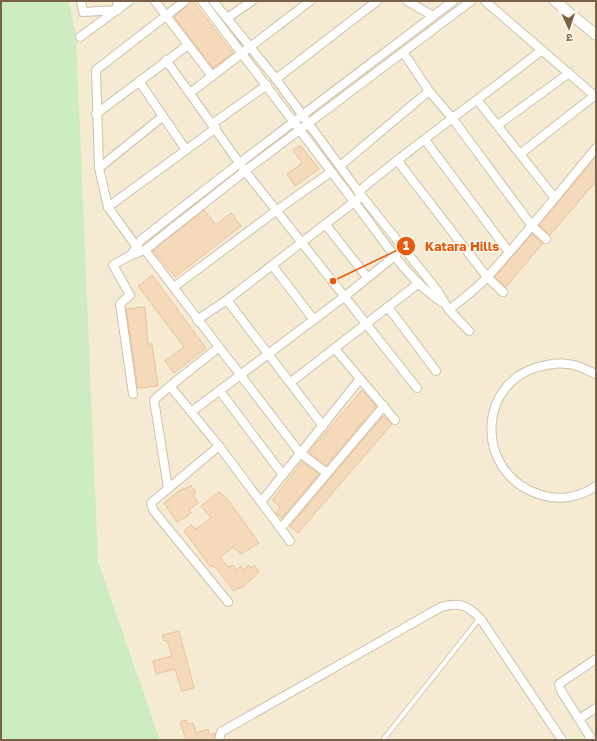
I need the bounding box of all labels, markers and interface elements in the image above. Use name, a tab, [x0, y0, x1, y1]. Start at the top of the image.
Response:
north arrow	[549, 8, 589, 48]
text: उ	[565, 32, 573, 45]
callout: Katara Hills	[396, 234, 507, 259]
text: 1	[403, 238, 409, 253]
text: Katara Hills	[425, 238, 499, 254]

